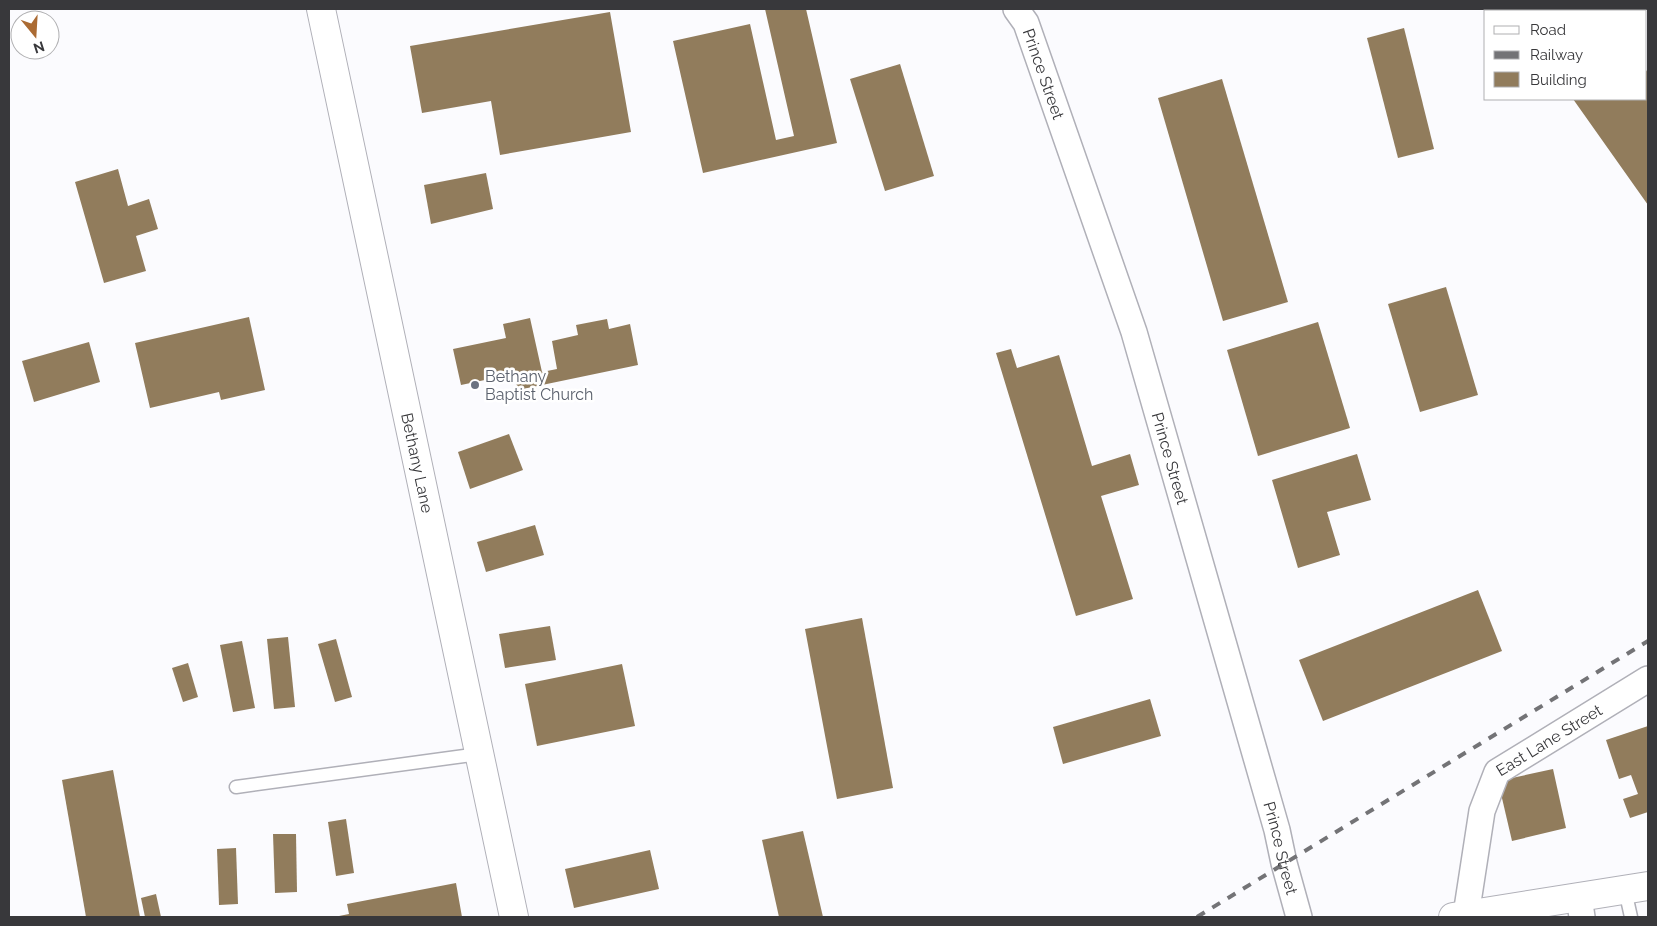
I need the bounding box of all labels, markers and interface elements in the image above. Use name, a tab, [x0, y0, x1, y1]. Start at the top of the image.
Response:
north arrow	[10, 10, 60, 60]
legend	[1484, 10, 1647, 100]
text: Road	[1530, 21, 1566, 39]
street label: Prince Street	[1019, 26, 1069, 122]
text: N	[31, 38, 47, 57]
text: Railway	[1530, 46, 1583, 64]
text: Building	[1530, 71, 1587, 89]
place label: Bethany Baptist Church	[485, 367, 593, 404]
marker: Bethany Baptist Church	[469, 379, 481, 391]
street label: Prince Street	[1148, 410, 1193, 507]
street label: Bethany Lane	[398, 411, 437, 515]
street label: East Lane Street	[1492, 700, 1606, 780]
street label: Prince Street	[1260, 799, 1302, 897]

